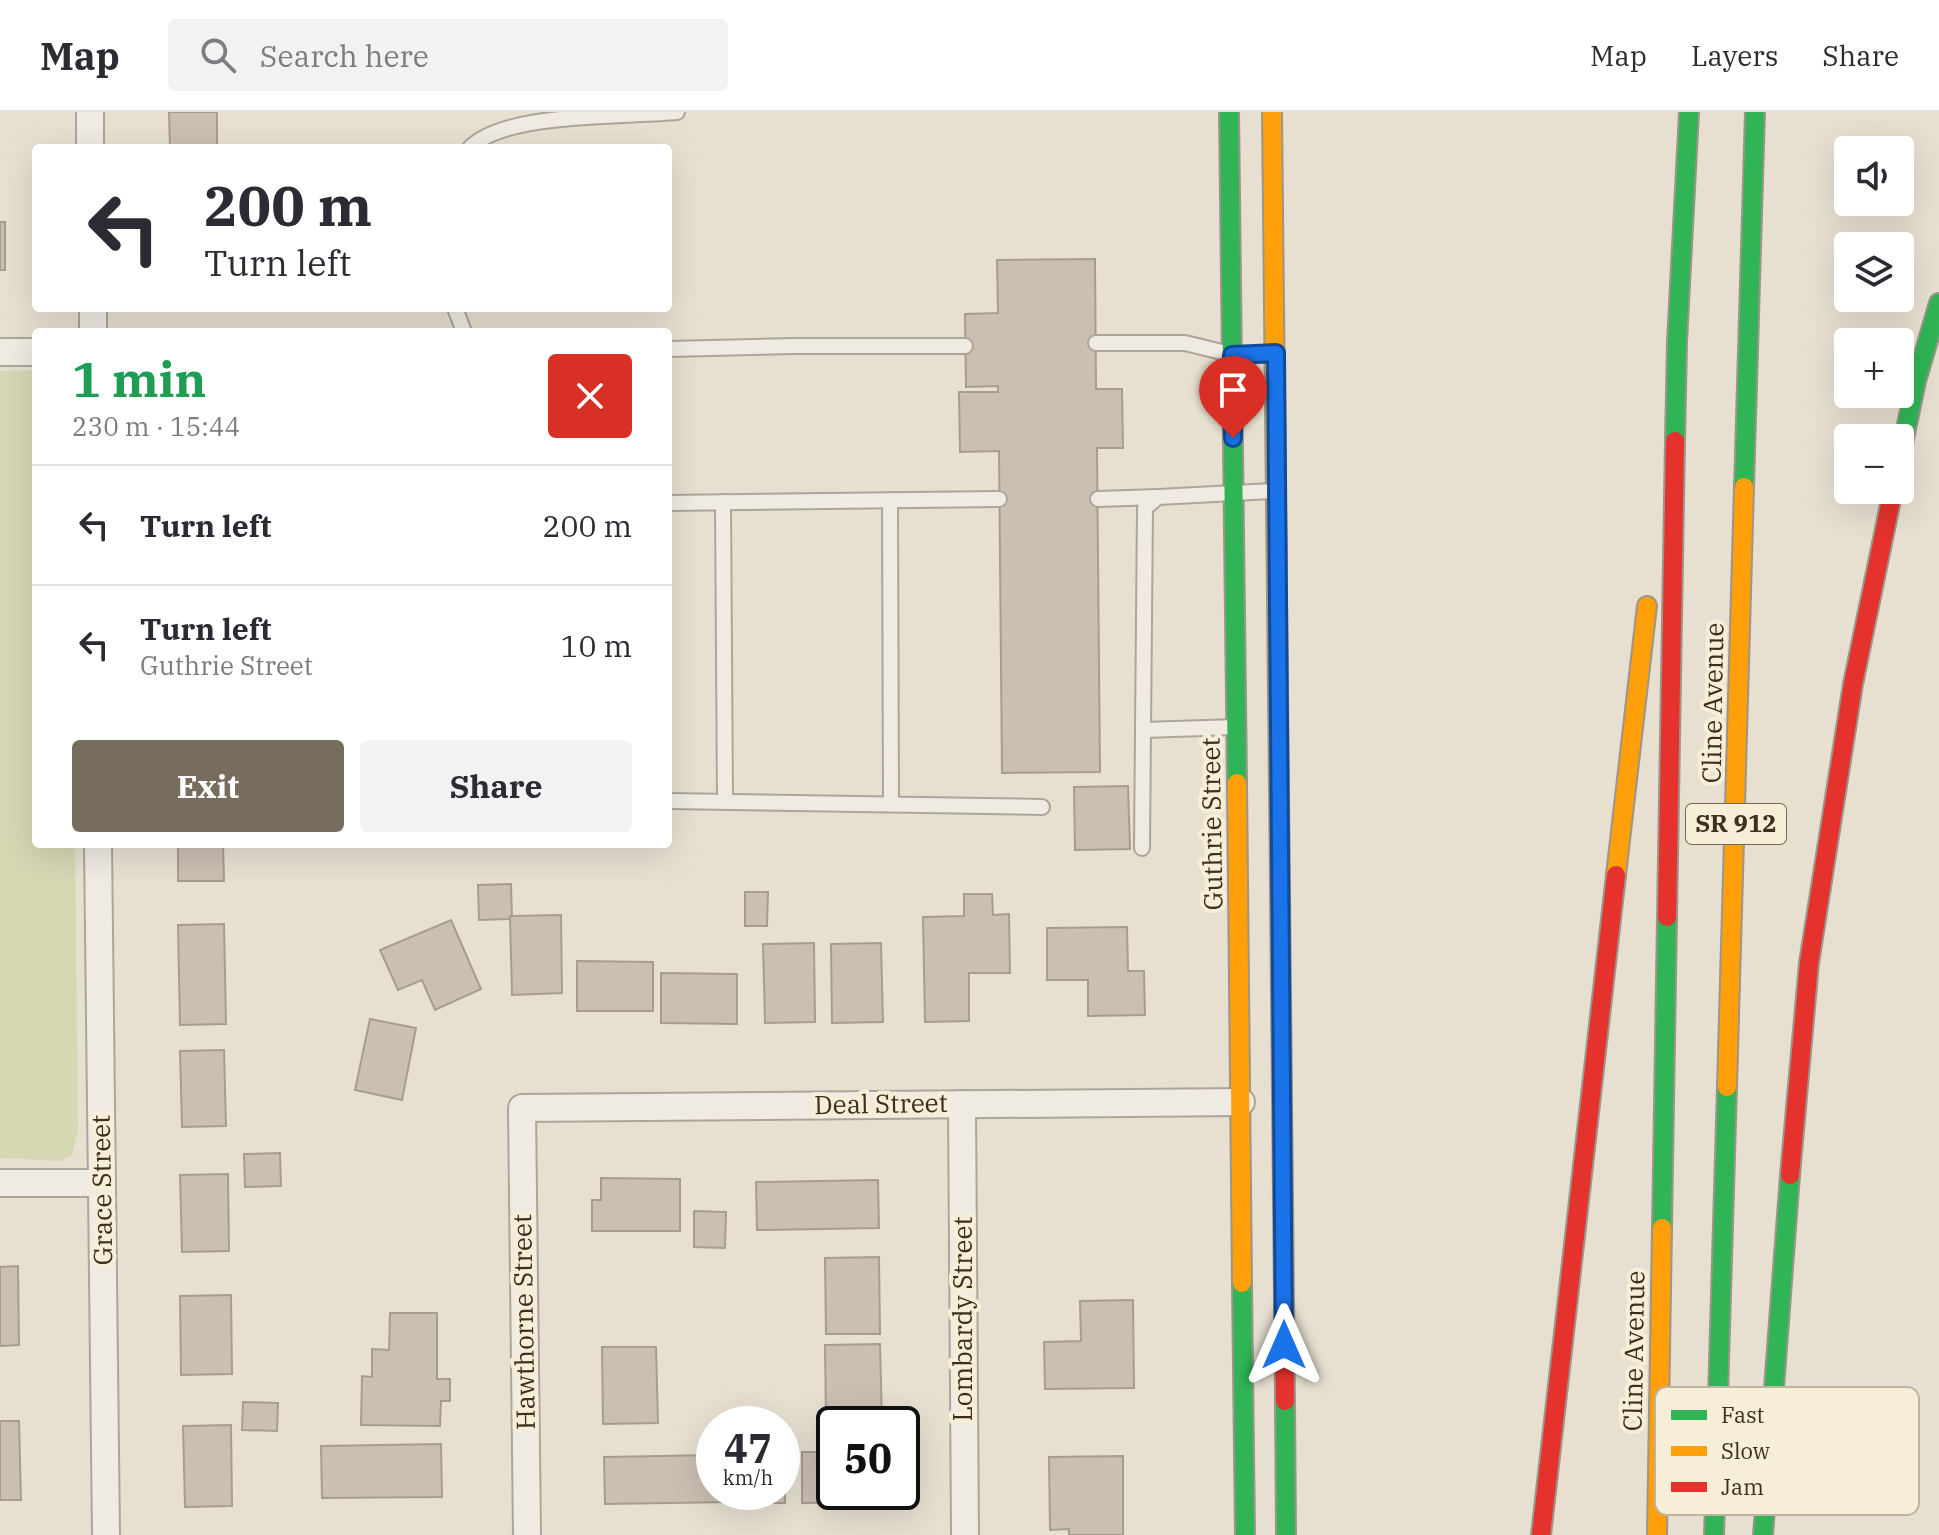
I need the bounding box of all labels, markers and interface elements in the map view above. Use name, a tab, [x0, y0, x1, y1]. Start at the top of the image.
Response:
search box	[168, 19, 728, 91]
text: Map	[40, 31, 120, 80]
icon: search	[196, 33, 240, 77]
text: Search here	[260, 36, 429, 75]
text: Map	[1590, 37, 1647, 74]
text: Layers	[1691, 37, 1778, 74]
text: Share	[1822, 37, 1899, 74]
map controls	[1834, 136, 1914, 504]
button: sound	[1834, 136, 1914, 216]
text: 200 m	[204, 169, 372, 241]
icon: left	[72, 176, 176, 280]
button: layers	[1834, 232, 1914, 312]
text: Turn left	[204, 239, 351, 286]
button: +	[1834, 328, 1914, 408]
text: 1 min	[72, 348, 206, 410]
button: close	[548, 354, 632, 438]
pin	[1199, 356, 1267, 438]
icon: arrive	[1211, 368, 1255, 412]
text: 230 m · 15:44	[72, 409, 240, 443]
button: −	[1834, 424, 1914, 504]
icon: left	[72, 503, 116, 547]
text: Turn left	[140, 506, 272, 545]
text: 200 m	[542, 506, 632, 545]
text: Turn left	[140, 609, 272, 648]
street label: Cline Avenue	[1694, 622, 1730, 784]
icon: left	[72, 623, 116, 667]
text: 10 m	[560, 626, 632, 665]
text: Guthrie Street	[140, 648, 313, 682]
street label: Guthrie Street	[1192, 737, 1230, 911]
button: Exit	[72, 740, 344, 832]
button: Share	[360, 740, 632, 832]
road number: SR 912	[1686, 804, 1786, 844]
street label: Deal Street	[814, 1085, 948, 1121]
street label: Grace Street	[83, 1114, 119, 1266]
street label: Hawthorne Street	[504, 1214, 542, 1430]
street label: Lombardy Street	[945, 1216, 979, 1422]
street label: Cline Avenue	[1615, 1270, 1651, 1432]
position arrow	[1242, 1303, 1326, 1387]
legend	[1655, 1387, 1919, 1515]
text: Fast	[1721, 1400, 1764, 1429]
speed limit sign: 50	[816, 1406, 920, 1510]
text: 47	[724, 1422, 772, 1474]
text: Slow	[1721, 1436, 1770, 1465]
text: km/h	[723, 1464, 773, 1491]
text: Jam	[1721, 1472, 1764, 1501]

